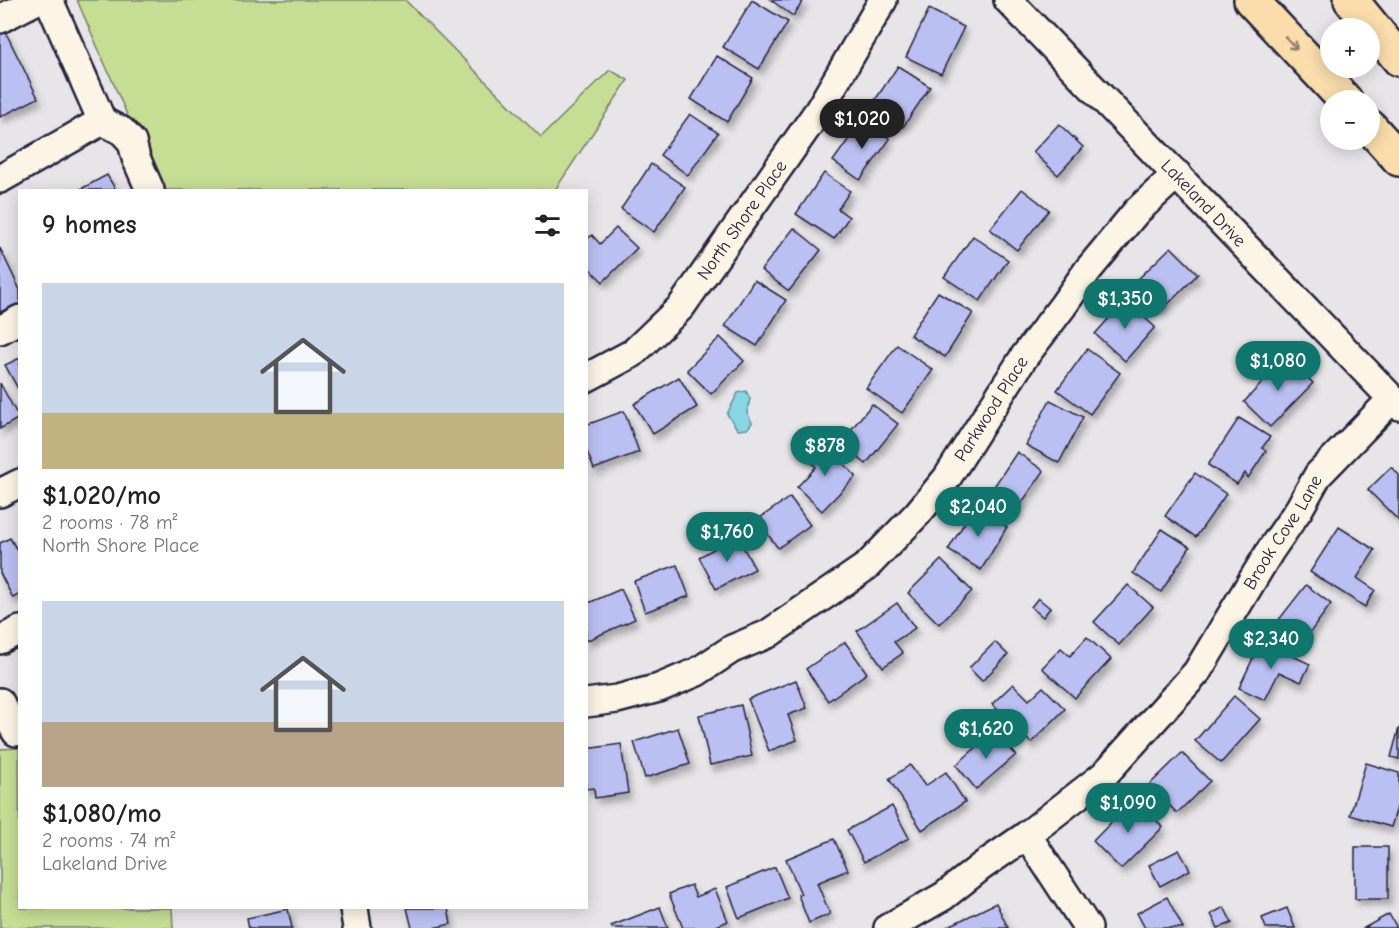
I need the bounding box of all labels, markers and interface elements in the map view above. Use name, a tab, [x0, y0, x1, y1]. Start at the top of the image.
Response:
map controls	[1320, 18, 1380, 150]
button: +	[1320, 18, 1380, 78]
one-way arrow	[1284, 35, 1298, 50]
button: −	[1320, 90, 1380, 150]
pin: $1,020	[813, 99, 911, 150]
text: $1,020	[834, 107, 890, 130]
street label: Lakeland Drive	[1157, 155, 1250, 251]
street label: North Shore Place	[693, 156, 791, 284]
icon: filters	[531, 209, 564, 242]
text: 9 homes	[42, 210, 137, 240]
pin: $1,350	[1076, 279, 1174, 330]
text: $1,350	[1097, 287, 1153, 310]
icon: home	[249, 322, 357, 430]
pin: $1,080	[1229, 341, 1327, 392]
text: $1,080	[1250, 349, 1306, 372]
street label: Parkwood Place	[950, 352, 1032, 465]
pin: $878	[789, 426, 861, 477]
text: $878	[805, 434, 845, 457]
street label: Brook Cove Lane	[1239, 471, 1326, 593]
text: $1,020/mo	[42, 481, 161, 511]
pin: $2,040	[929, 487, 1027, 538]
text: $2,040	[949, 495, 1007, 518]
text: 2 rooms · 78 m²	[42, 511, 178, 534]
pin: $1,760	[678, 512, 776, 563]
text: $1,760	[700, 520, 754, 543]
text: North Shore Place	[42, 534, 199, 557]
pin: $2,340	[1222, 619, 1320, 670]
text: $2,340	[1243, 627, 1299, 650]
icon: home	[249, 640, 357, 748]
pin: $1,620	[937, 709, 1035, 760]
text: $1,620	[958, 717, 1014, 740]
pin: $1,090	[1079, 783, 1177, 834]
text: $1,090	[1099, 791, 1157, 814]
text: $1,080/mo	[42, 799, 161, 829]
text: 2 rooms · 74 m²	[42, 829, 175, 852]
text: Lakeland Drive	[42, 852, 167, 875]

